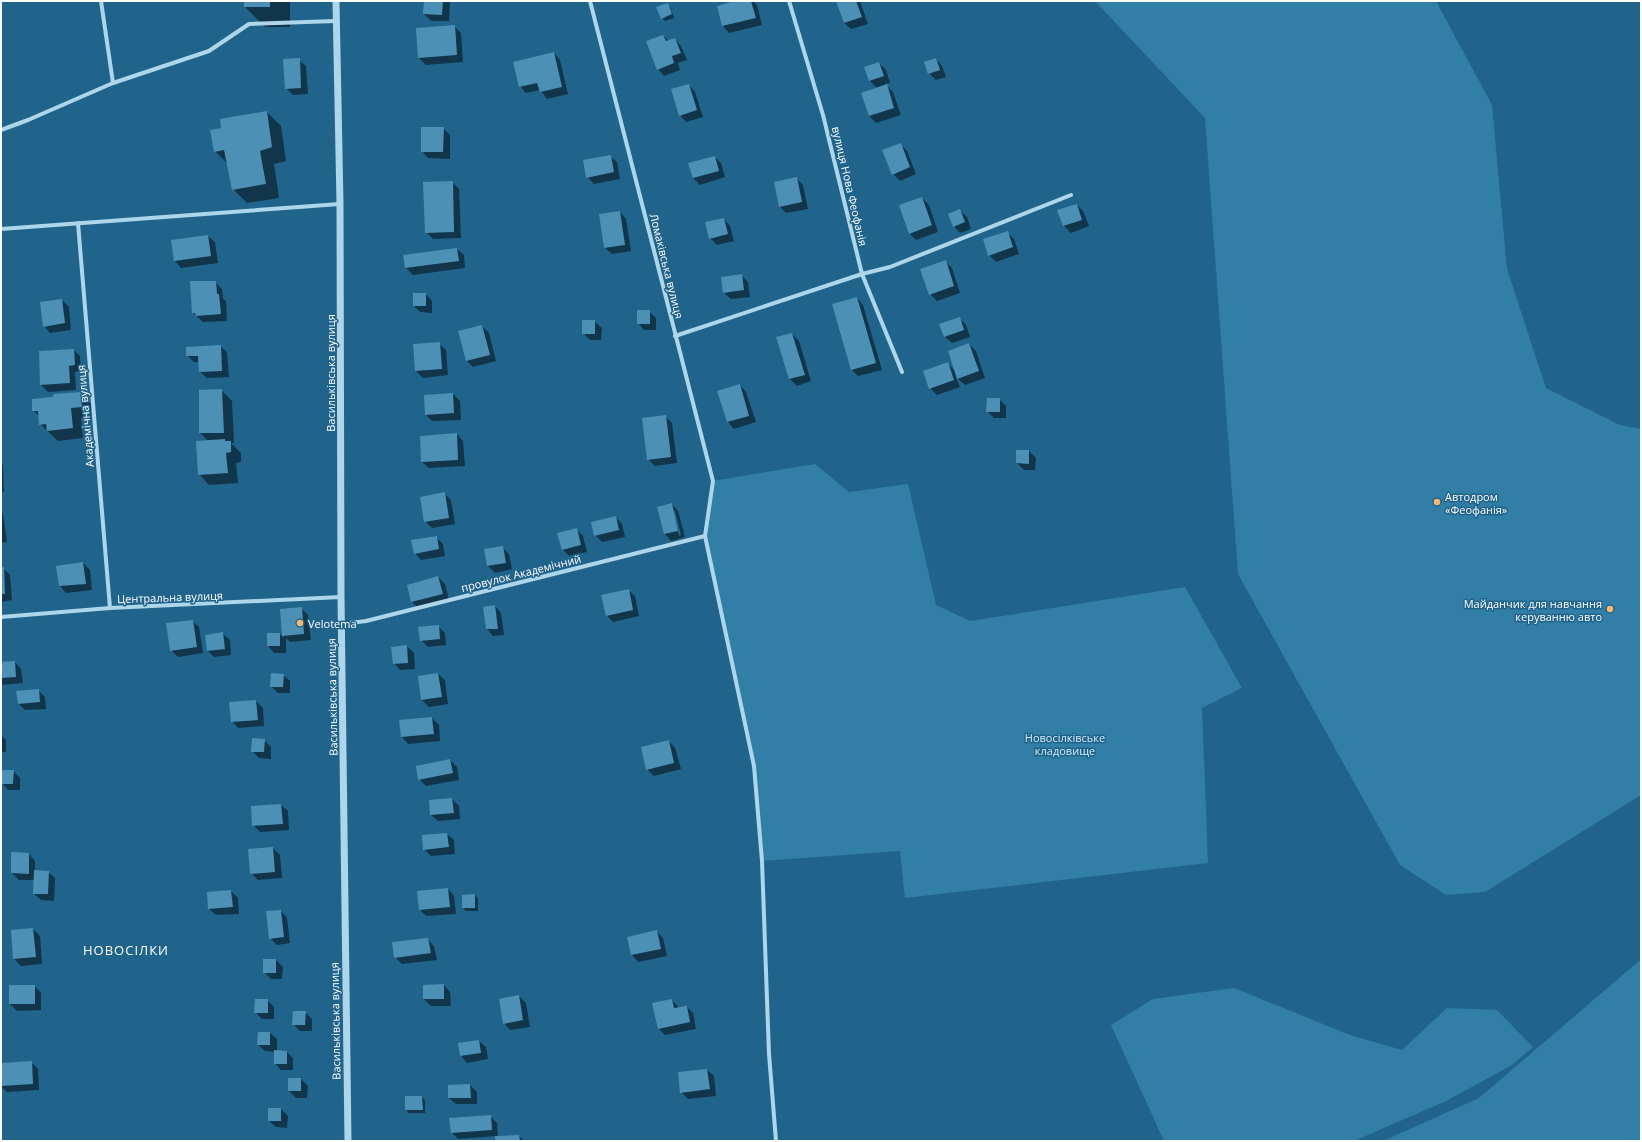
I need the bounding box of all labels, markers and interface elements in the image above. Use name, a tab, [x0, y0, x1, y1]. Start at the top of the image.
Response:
street label: вулиця Нова Феофанія	[829, 125, 871, 247]
street label: Ломаківська вулиця	[647, 212, 687, 320]
street label: Васильківська вулиця	[323, 314, 338, 432]
street label: Академічна вулиця	[73, 364, 97, 468]
place label: Автодром «Феофанія»	[1445, 489, 1508, 517]
marker: Автодром «Феофанія»	[1432, 497, 1442, 507]
street label: провулок Академічний	[459, 551, 583, 595]
street label: Центральна вулиця	[117, 588, 223, 606]
place label: Майданчик для навчання керуванню авто	[1464, 596, 1602, 624]
marker: Майданчик для навчання керуванню авто	[1605, 604, 1615, 614]
place label: Velotema	[308, 616, 357, 631]
marker: Velotema	[295, 618, 305, 628]
street label: Васильківська вулиця	[323, 638, 341, 756]
park label: Новосілківське кладовище	[1025, 730, 1105, 758]
district label: НОВОСІЛКИ	[83, 941, 169, 959]
street label: Васильківська вулиця	[326, 962, 344, 1080]

